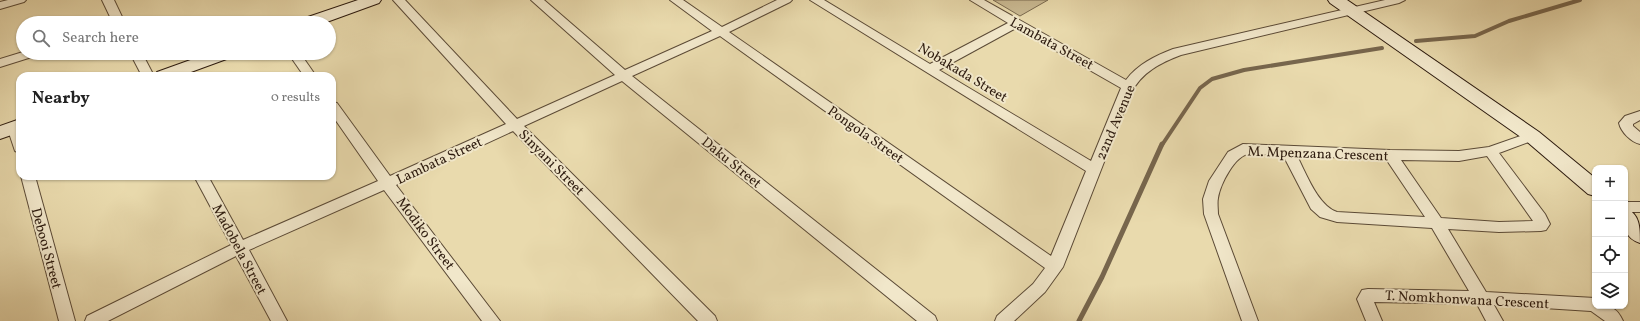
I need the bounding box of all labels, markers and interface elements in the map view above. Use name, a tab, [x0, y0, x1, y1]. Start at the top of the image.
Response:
street label: Lambata Street	[1006, 13, 1097, 75]
search box	[16, 16, 336, 60]
icon: search	[30, 27, 52, 49]
text: Search here	[62, 28, 139, 49]
street label: Nobakada Street	[914, 39, 1011, 108]
street label: 22nd Avenue	[1092, 82, 1141, 163]
text: Nearby	[32, 87, 90, 110]
text: 0 results	[271, 89, 320, 107]
street label: Pongola Street	[823, 102, 907, 169]
street label: Sinyani Street	[514, 126, 588, 200]
street label: Lambata Street	[393, 133, 486, 190]
street label: Daku Street	[697, 133, 765, 193]
street label: M. Mpenzana Crescent	[1247, 143, 1389, 166]
map controls	[1592, 165, 1628, 309]
button: +	[1592, 165, 1628, 201]
street label: Modiko Street	[391, 194, 459, 274]
street label: Madobela Street	[207, 201, 271, 298]
button: −	[1592, 201, 1628, 237]
street label: Debooi Street	[26, 206, 66, 291]
button: locate	[1592, 237, 1628, 273]
button: layers	[1592, 273, 1628, 309]
street label: T. Nomkhonwana Crescent	[1384, 287, 1550, 314]

